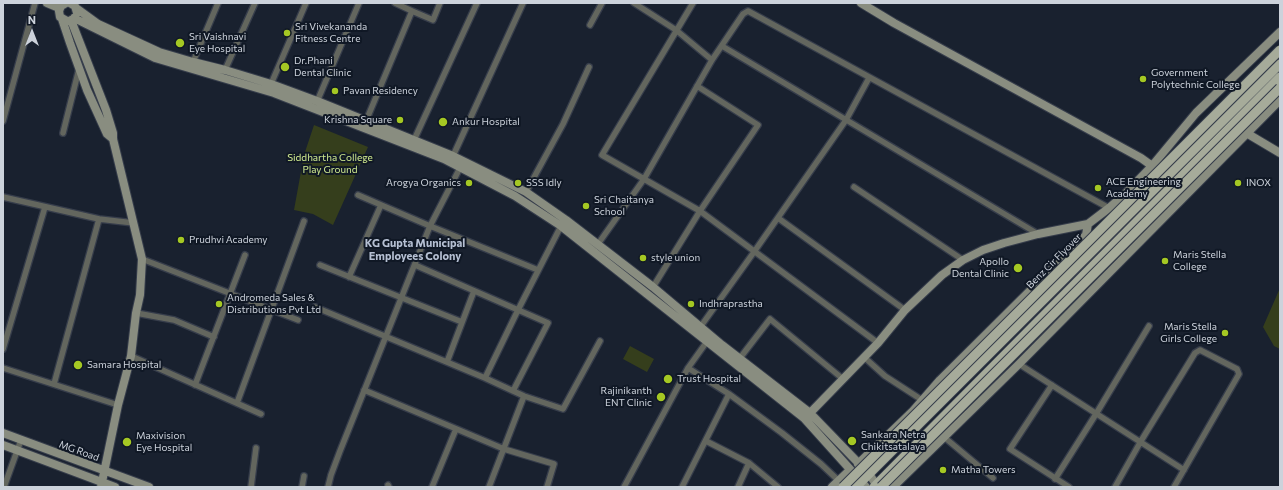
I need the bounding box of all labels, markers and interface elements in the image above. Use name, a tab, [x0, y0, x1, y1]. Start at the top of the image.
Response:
north arrow	[12, 12, 52, 52]
text: N	[28, 13, 36, 26]
place label: Sri Vivekananda Fitness Centre	[295, 21, 367, 44]
marker: Sri Vivekananda Fitness Centre	[282, 28, 292, 38]
place label: Sri Vaishnavi Eye Hospital	[189, 31, 246, 54]
marker: Sri Vaishnavi Eye Hospital	[174, 37, 186, 49]
place label: Dr.Phani Dental Clinic	[294, 55, 351, 78]
marker: Dr.Phani Dental Clinic	[279, 61, 291, 73]
place label: Government Polytechnic College	[1151, 67, 1240, 90]
marker: Government Polytechnic College	[1138, 74, 1148, 84]
place label: Pavan Residency	[343, 85, 418, 97]
marker: Pavan Residency	[330, 86, 340, 96]
place label: Krishna Square	[324, 114, 392, 126]
marker: Krishna Square	[395, 115, 405, 125]
marker: Ankur Hospital	[437, 116, 449, 128]
place label: Ankur Hospital	[452, 116, 520, 128]
park label: Siddhartha College Play Ground	[287, 152, 373, 176]
place label: ACE Engineering Academy	[1106, 176, 1181, 200]
place label: Arogya Organics	[386, 177, 461, 189]
place label: SSS Idly	[526, 177, 562, 189]
place label: INOX	[1246, 177, 1271, 189]
marker: Arogya Organics	[464, 178, 474, 188]
marker: SSS Idly	[513, 178, 523, 188]
marker: INOX	[1233, 178, 1243, 188]
marker: ACE Engineering Academy	[1093, 183, 1103, 193]
place label: Sri Chaitanya School	[594, 194, 654, 218]
marker: Sri Chaitanya School	[581, 201, 591, 211]
street label: Benz Cir Flyover	[1024, 231, 1084, 291]
place label: Prudhvi Academy	[189, 234, 268, 246]
marker: Prudhvi Academy	[176, 235, 186, 245]
district label: KG Gupta Municipal Employees Colony	[365, 236, 465, 262]
place label: Maris Stella College	[1173, 249, 1226, 272]
place label: style union	[651, 252, 700, 264]
marker: style union	[638, 253, 648, 263]
place label: Apollo Dental Clinic	[952, 256, 1009, 280]
marker: Maris Stella College	[1160, 256, 1170, 266]
marker: Apollo Dental Clinic	[1012, 262, 1024, 274]
place label: Andromeda Sales & Distributions Pvt Ltd	[227, 292, 321, 316]
place label: Indhraprastha	[699, 298, 763, 310]
marker: Andromeda Sales & Distributions Pvt Ltd	[214, 299, 224, 309]
marker: Indhraprastha	[686, 299, 696, 309]
place label: Maris Stella Girls College	[1160, 321, 1217, 344]
marker: Maris Stella Girls College	[1220, 328, 1230, 338]
marker: Samara Hospital	[72, 359, 84, 371]
place label: Samara Hospital	[87, 359, 161, 371]
marker: Trust Hospital	[662, 373, 674, 385]
place label: Trust Hospital	[677, 373, 741, 385]
place label: Rajinikanth ENT Clinic	[600, 385, 652, 408]
marker: Rajinikanth ENT Clinic	[655, 391, 667, 403]
place label: Sankara Netra Chikitsatalaya	[861, 429, 925, 452]
place label: Maxivision Eye Hospital	[136, 430, 192, 454]
marker: Sankara Netra Chikitsatalaya	[846, 435, 858, 447]
marker: Maxivision Eye Hospital	[121, 436, 133, 448]
street label: MG Road	[57, 438, 101, 464]
place label: Matha Towers	[951, 464, 1016, 476]
marker: Matha Towers	[938, 465, 948, 475]

